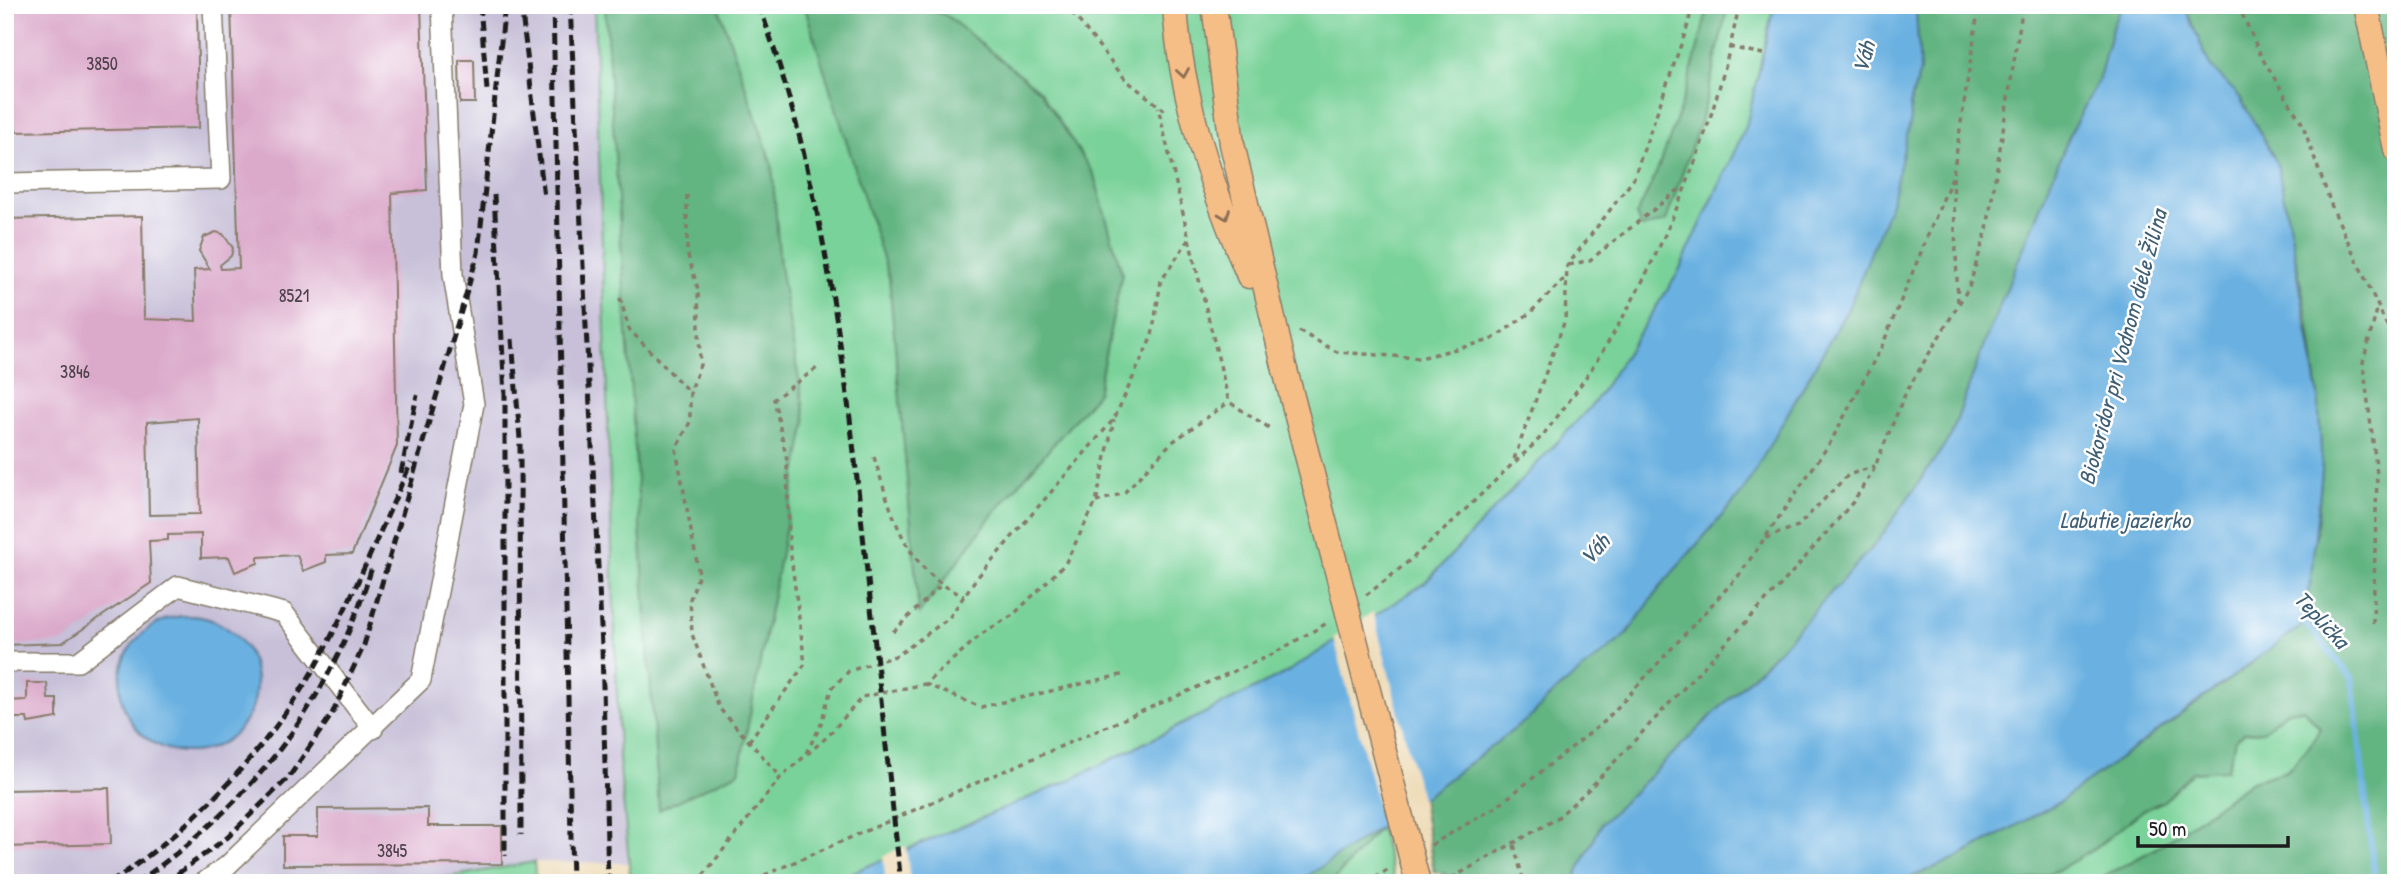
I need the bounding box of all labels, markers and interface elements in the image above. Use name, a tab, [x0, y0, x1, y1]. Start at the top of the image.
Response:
water label: Váh	[1844, 36, 1883, 76]
house number: 3850	[86, 51, 118, 76]
one-way arrow	[1175, 67, 1190, 79]
water label: Biokoridor pri Vodnom diele Žilina	[2070, 204, 2175, 488]
one-way arrow	[1216, 209, 1230, 221]
house number: 8521	[279, 283, 309, 308]
house number: 3846	[60, 359, 90, 384]
water label: Labutie jazierko	[2060, 504, 2192, 535]
water label: Váh	[1572, 526, 1617, 571]
water label: Teplička	[2287, 583, 2358, 657]
scale bar	[2138, 804, 2289, 848]
text: 50 m	[2149, 814, 2186, 843]
house number: 3845	[377, 838, 407, 863]

